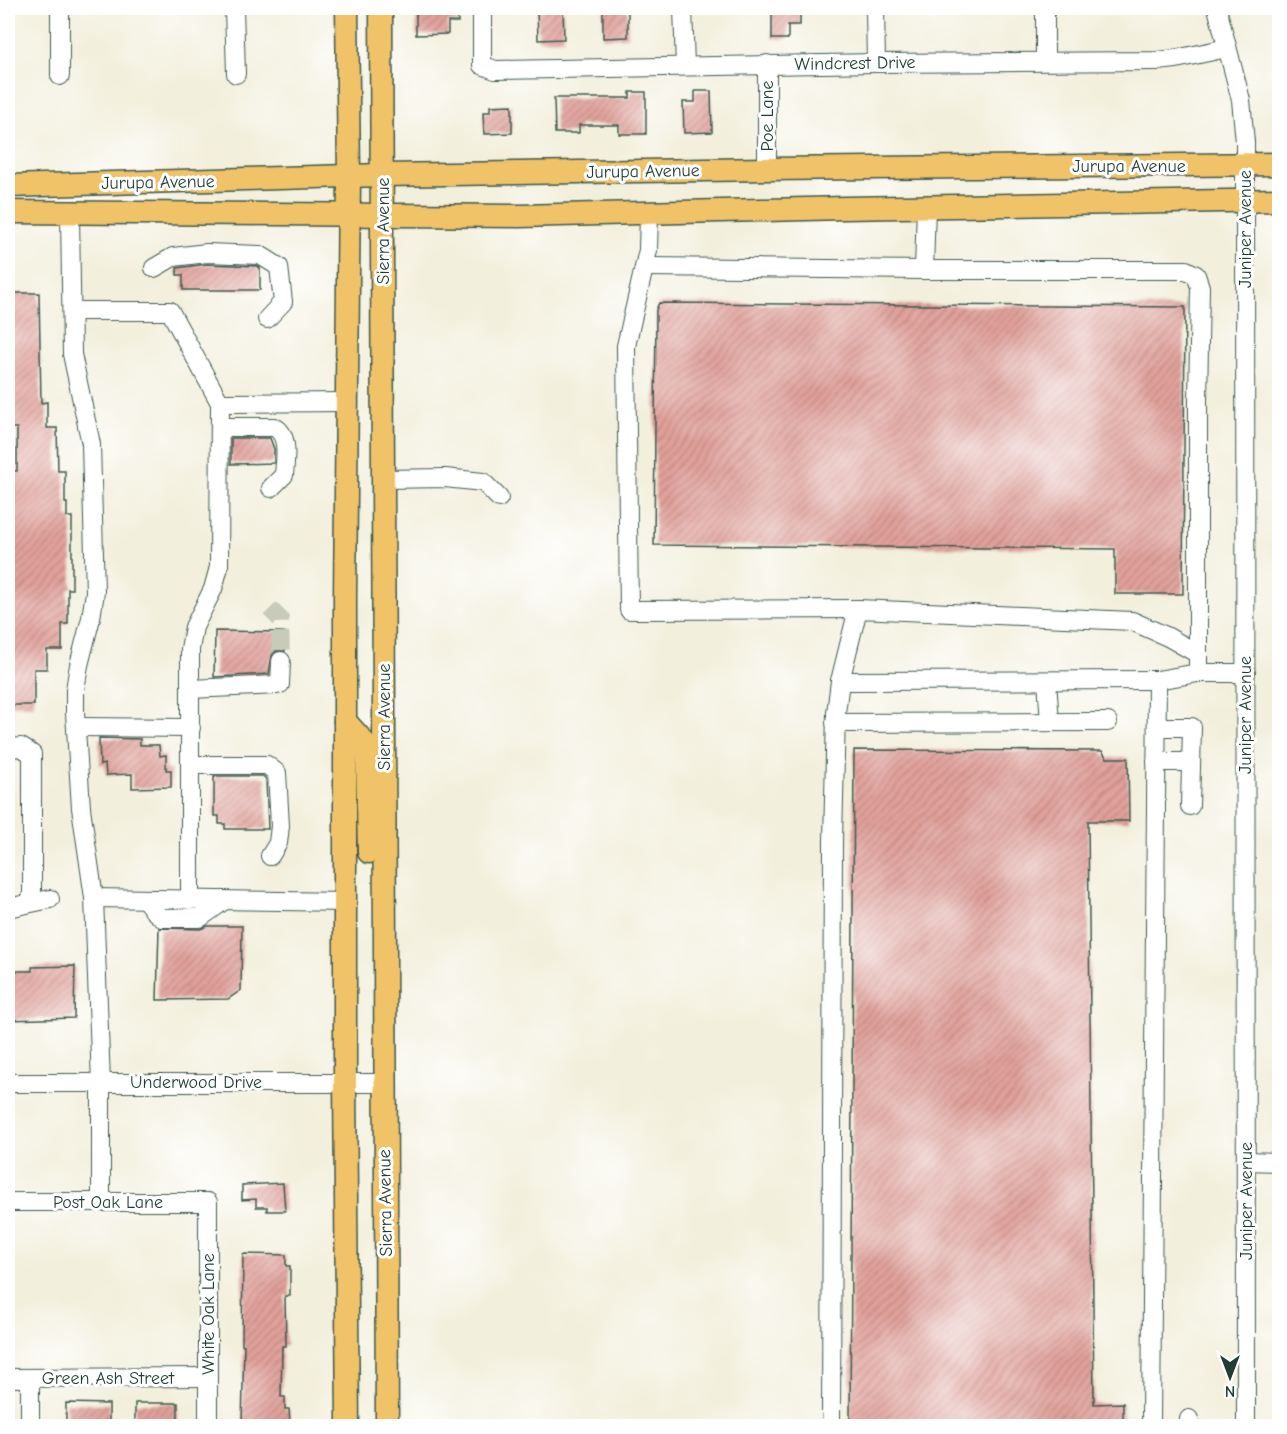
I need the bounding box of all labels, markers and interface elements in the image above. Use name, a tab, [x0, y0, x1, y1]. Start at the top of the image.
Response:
street label: Windcrest Drive	[794, 52, 916, 75]
street label: Poe Lane	[757, 81, 778, 151]
street label: Jurupa Avenue	[1072, 156, 1186, 177]
street label: Jurupa Avenue	[586, 160, 700, 183]
street label: Juniper Avenue	[1235, 170, 1256, 288]
street label: Jurupa Avenue	[101, 171, 215, 194]
street label: Sierra Avenue	[373, 177, 394, 285]
street label: Juniper Avenue	[1235, 656, 1256, 774]
street label: Sierra Avenue	[374, 663, 395, 771]
street label: Underwood Drive	[130, 1072, 262, 1093]
street label: Juniper Avenue	[1236, 1142, 1257, 1260]
street label: Sierra Avenue	[374, 1149, 397, 1257]
street label: Post Oak Lane	[53, 1192, 163, 1213]
street label: White Oak Lane	[198, 1253, 219, 1375]
north arrow	[1200, 1347, 1260, 1407]
street label: Green Ash Street	[42, 1368, 175, 1389]
text: N	[1225, 1382, 1235, 1400]

